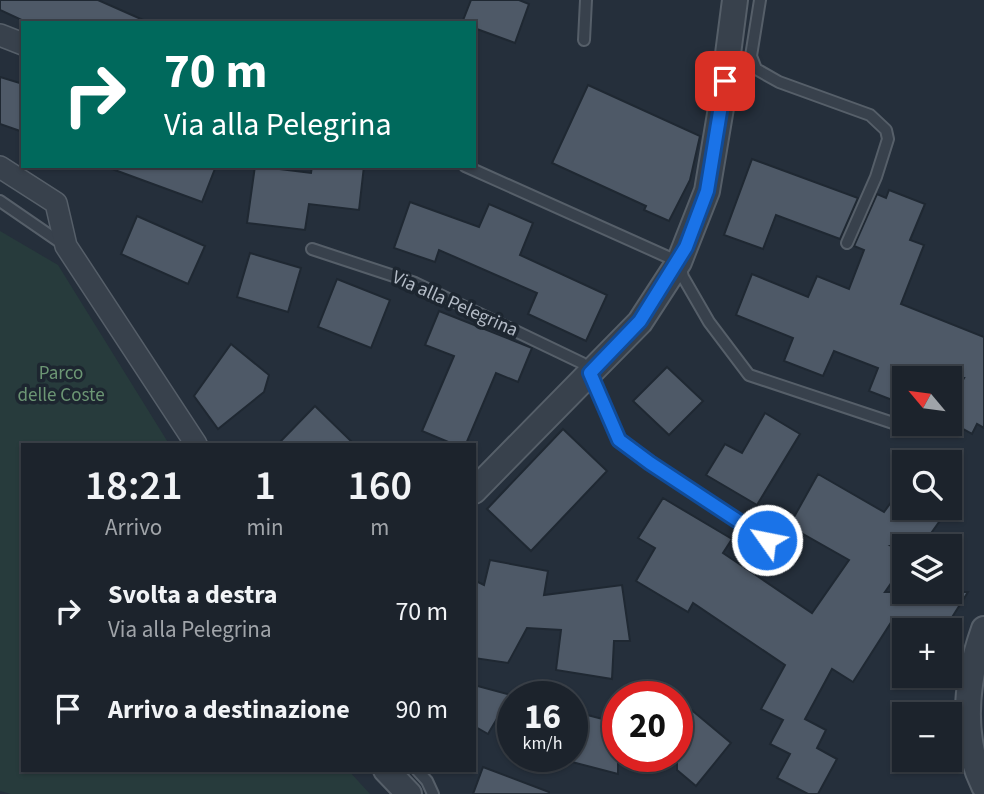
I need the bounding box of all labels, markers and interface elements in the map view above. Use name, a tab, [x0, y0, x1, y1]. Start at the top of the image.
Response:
text: 70 m	[164, 37, 268, 107]
icon: right	[49, 49, 140, 140]
pin	[695, 51, 755, 111]
icon: arrive	[706, 62, 744, 100]
text: Via alla Pelegrina	[164, 102, 392, 148]
street label: Via alla Pelegrina	[388, 264, 522, 344]
park label: Parco delle Coste	[17, 360, 105, 409]
north arrow	[892, 366, 962, 436]
map controls	[892, 366, 962, 772]
button: search	[892, 450, 962, 520]
text: 18:21	[85, 456, 183, 516]
text: 1	[254, 456, 276, 516]
text: 160	[348, 456, 412, 516]
position arrow	[730, 503, 804, 577]
text: Arrivo	[105, 511, 162, 544]
text: min	[246, 511, 284, 544]
text: m	[370, 511, 389, 544]
button: layers	[892, 534, 962, 604]
text: Svolta a destra	[108, 576, 278, 613]
icon: right	[49, 592, 87, 630]
text: 70 m	[395, 593, 448, 630]
text: Via alla Pelegrina	[108, 613, 272, 646]
button: +	[892, 618, 962, 688]
speed limit sign: 20	[602, 681, 693, 772]
icon: arrive	[49, 690, 87, 728]
text: Arrivo a destinazione	[108, 691, 350, 728]
text: 90 m	[395, 691, 448, 728]
text: 16	[524, 692, 561, 742]
button: −	[892, 702, 962, 772]
text: km/h	[523, 731, 562, 756]

